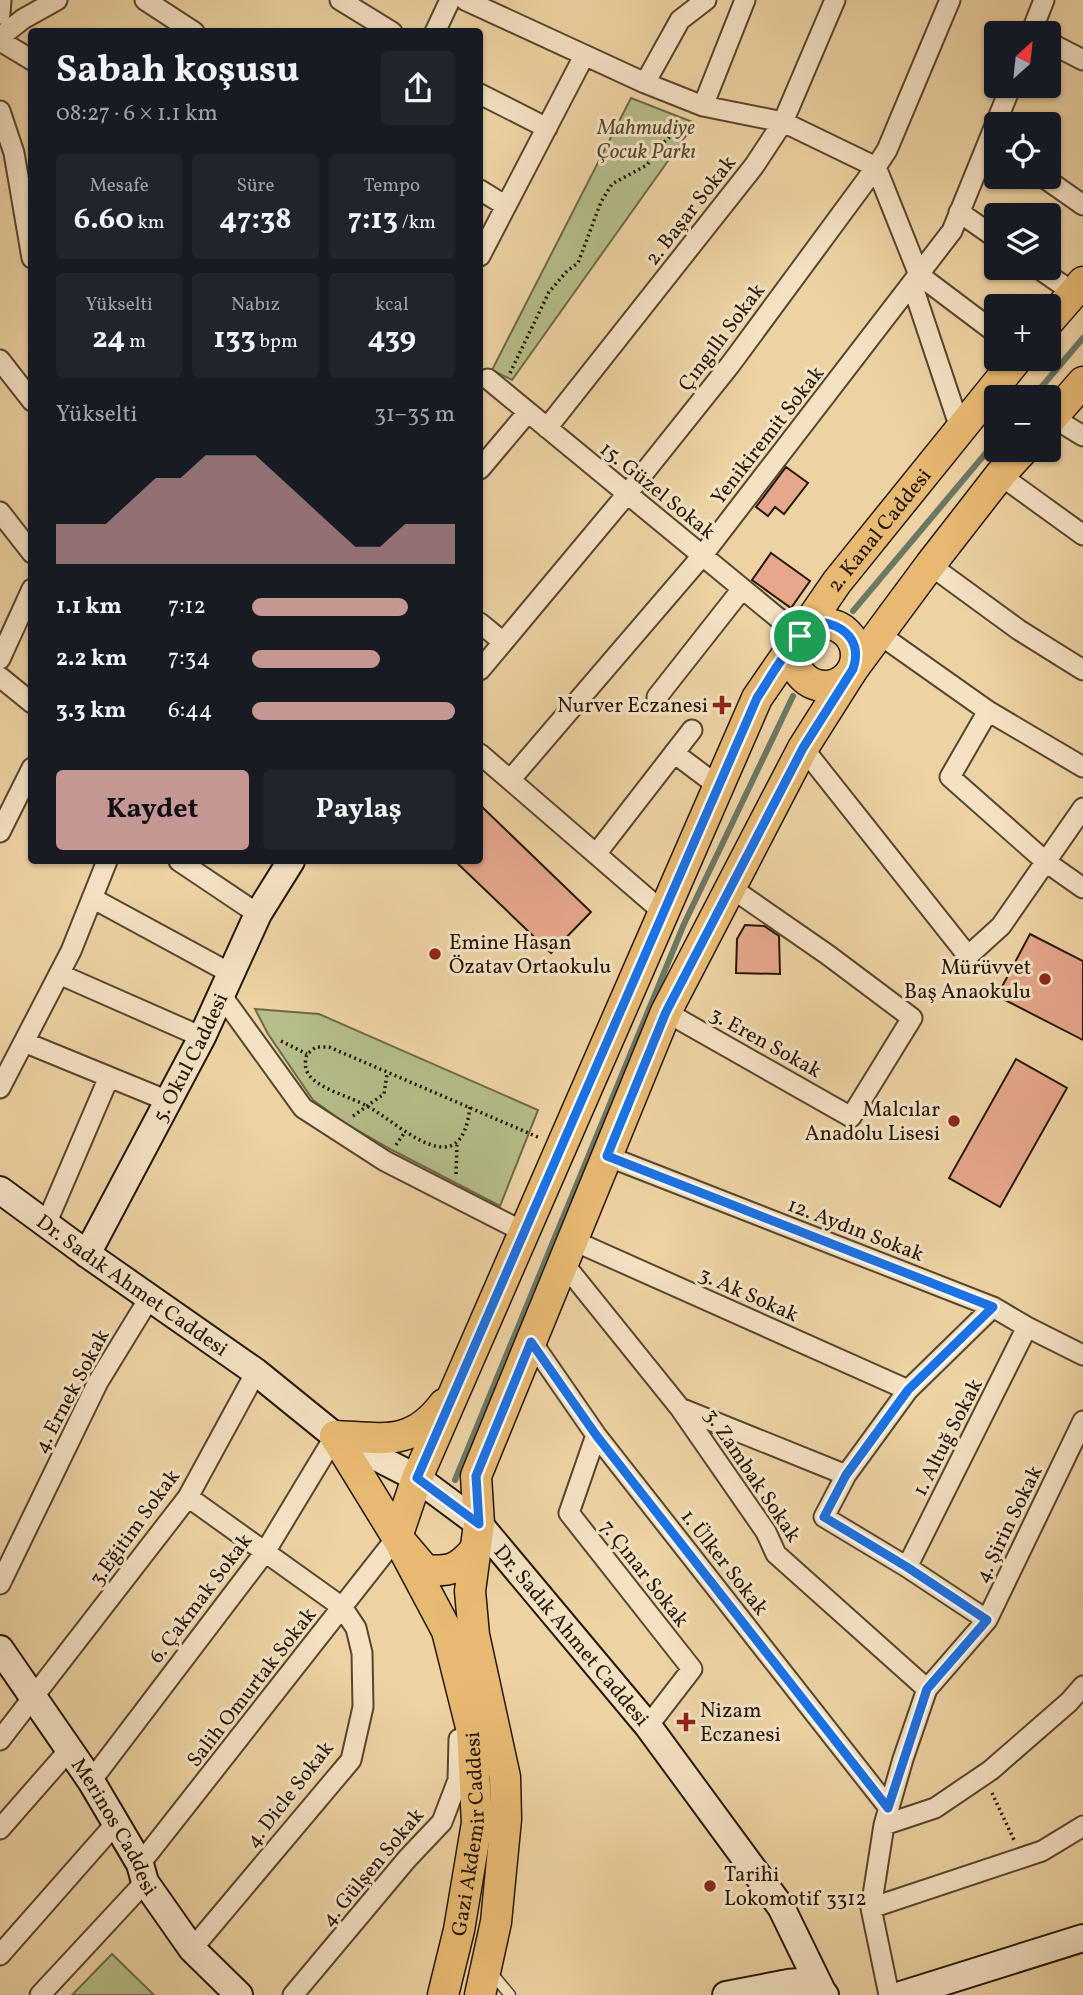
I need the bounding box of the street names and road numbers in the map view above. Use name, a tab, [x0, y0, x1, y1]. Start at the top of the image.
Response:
street label: 2. Başar Sokak	[639, 149, 744, 272]
street label: Çıngıllı Sokak	[672, 277, 773, 398]
street label: Yenikiremit Sokak	[705, 360, 832, 511]
street label: 15. Güzel Sokak	[593, 435, 722, 547]
street label: 2. Kanal Caddesi	[821, 463, 939, 599]
street label: 5. Okul Caddesi	[146, 989, 236, 1128]
street label: 3. Eren Sokak	[704, 1001, 827, 1086]
street label: 12. Aydın Sokak	[783, 1191, 928, 1270]
street label: Dr. Sadık Ahmet Caddesi	[30, 1208, 233, 1364]
street label: 3. Ak Sokak	[694, 1261, 803, 1330]
street label: 4. Ernek Sokak	[27, 1324, 118, 1459]
street label: 1. Altuğ Sokak	[906, 1373, 991, 1501]
street label: 3. Zambak Sokak	[696, 1403, 808, 1549]
street label: 4. Şirin Sokak	[968, 1461, 1051, 1588]
street label: 3.Eğitim Sokak	[83, 1463, 188, 1592]
street label: 1. Ülker Sokak	[673, 1504, 775, 1623]
street label: 7. Çınar Sokak	[593, 1514, 695, 1634]
street label: 6. Çakmak Sokak	[143, 1527, 260, 1670]
street label: Dr. Sadık Ahmet Caddesi	[486, 1539, 655, 1733]
street label: Salih Omurtak Sokak	[181, 1602, 324, 1774]
street label: Gazi Akdemir Caddesi	[445, 1731, 493, 1938]
street label: 4. Dicle Sokak	[239, 1735, 342, 1854]
street label: Merinos Caddesi	[63, 1753, 164, 1902]
street label: 4. Gülşen Sokak	[315, 1802, 432, 1933]

